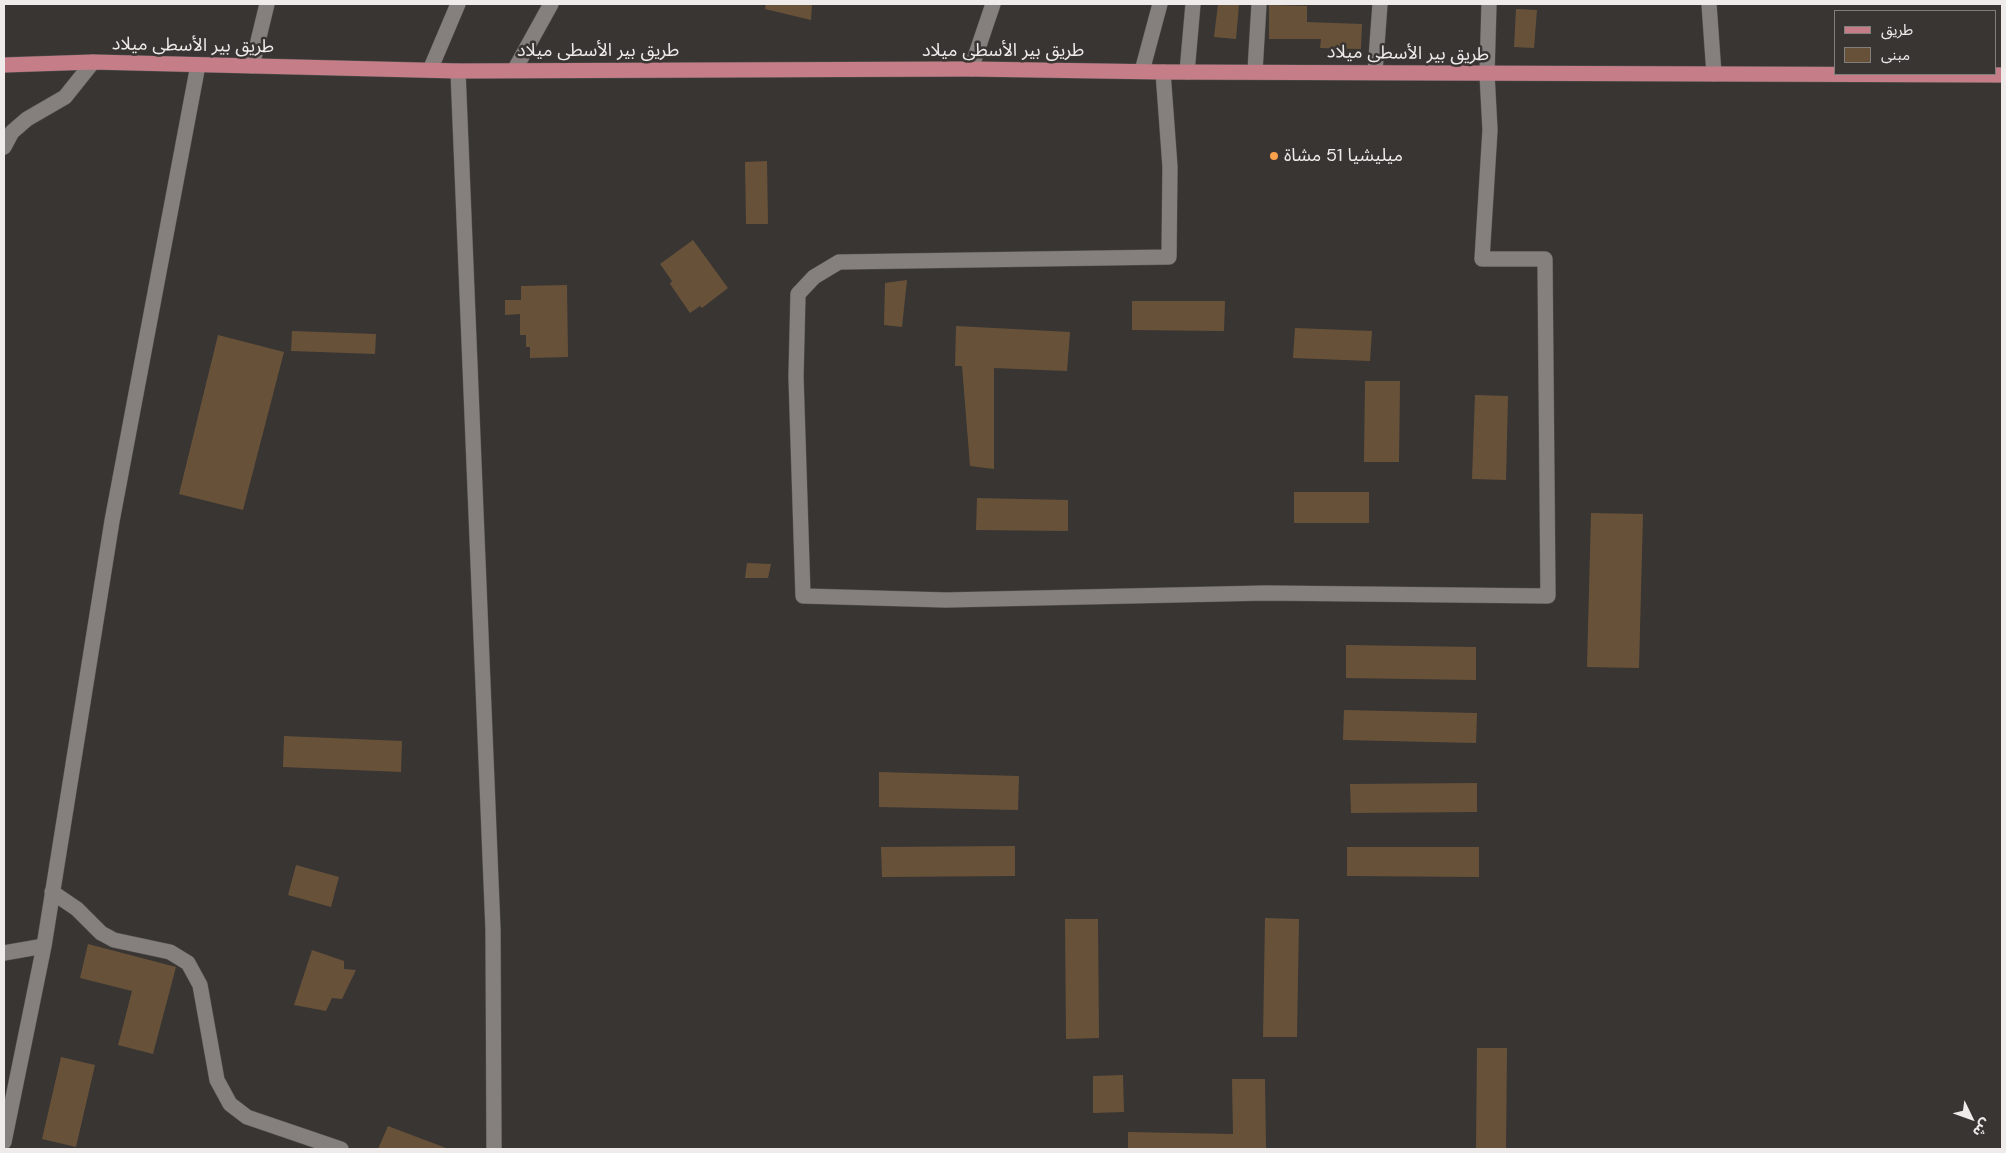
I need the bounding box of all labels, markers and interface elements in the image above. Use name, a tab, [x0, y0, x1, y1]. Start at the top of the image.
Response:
legend	[1834, 10, 1996, 75]
text: طريق	[1881, 20, 1913, 40]
street label: طريق بير الأسطى ميلاد	[112, 34, 274, 58]
street label: طريق بير الأسطى ميلاد	[517, 40, 679, 62]
street label: طريق بير الأسطى ميلاد	[922, 40, 1084, 62]
street label: طريق بير الأسطى ميلاد	[1327, 42, 1489, 66]
text: مبنى	[1881, 45, 1910, 65]
place label: ميليشيا 51 مشاة	[1284, 145, 1403, 167]
marker: ميليشيا 51 مشاة	[1268, 150, 1280, 162]
north arrow	[1946, 1093, 1996, 1143]
text: ش	[1969, 1115, 1995, 1141]

